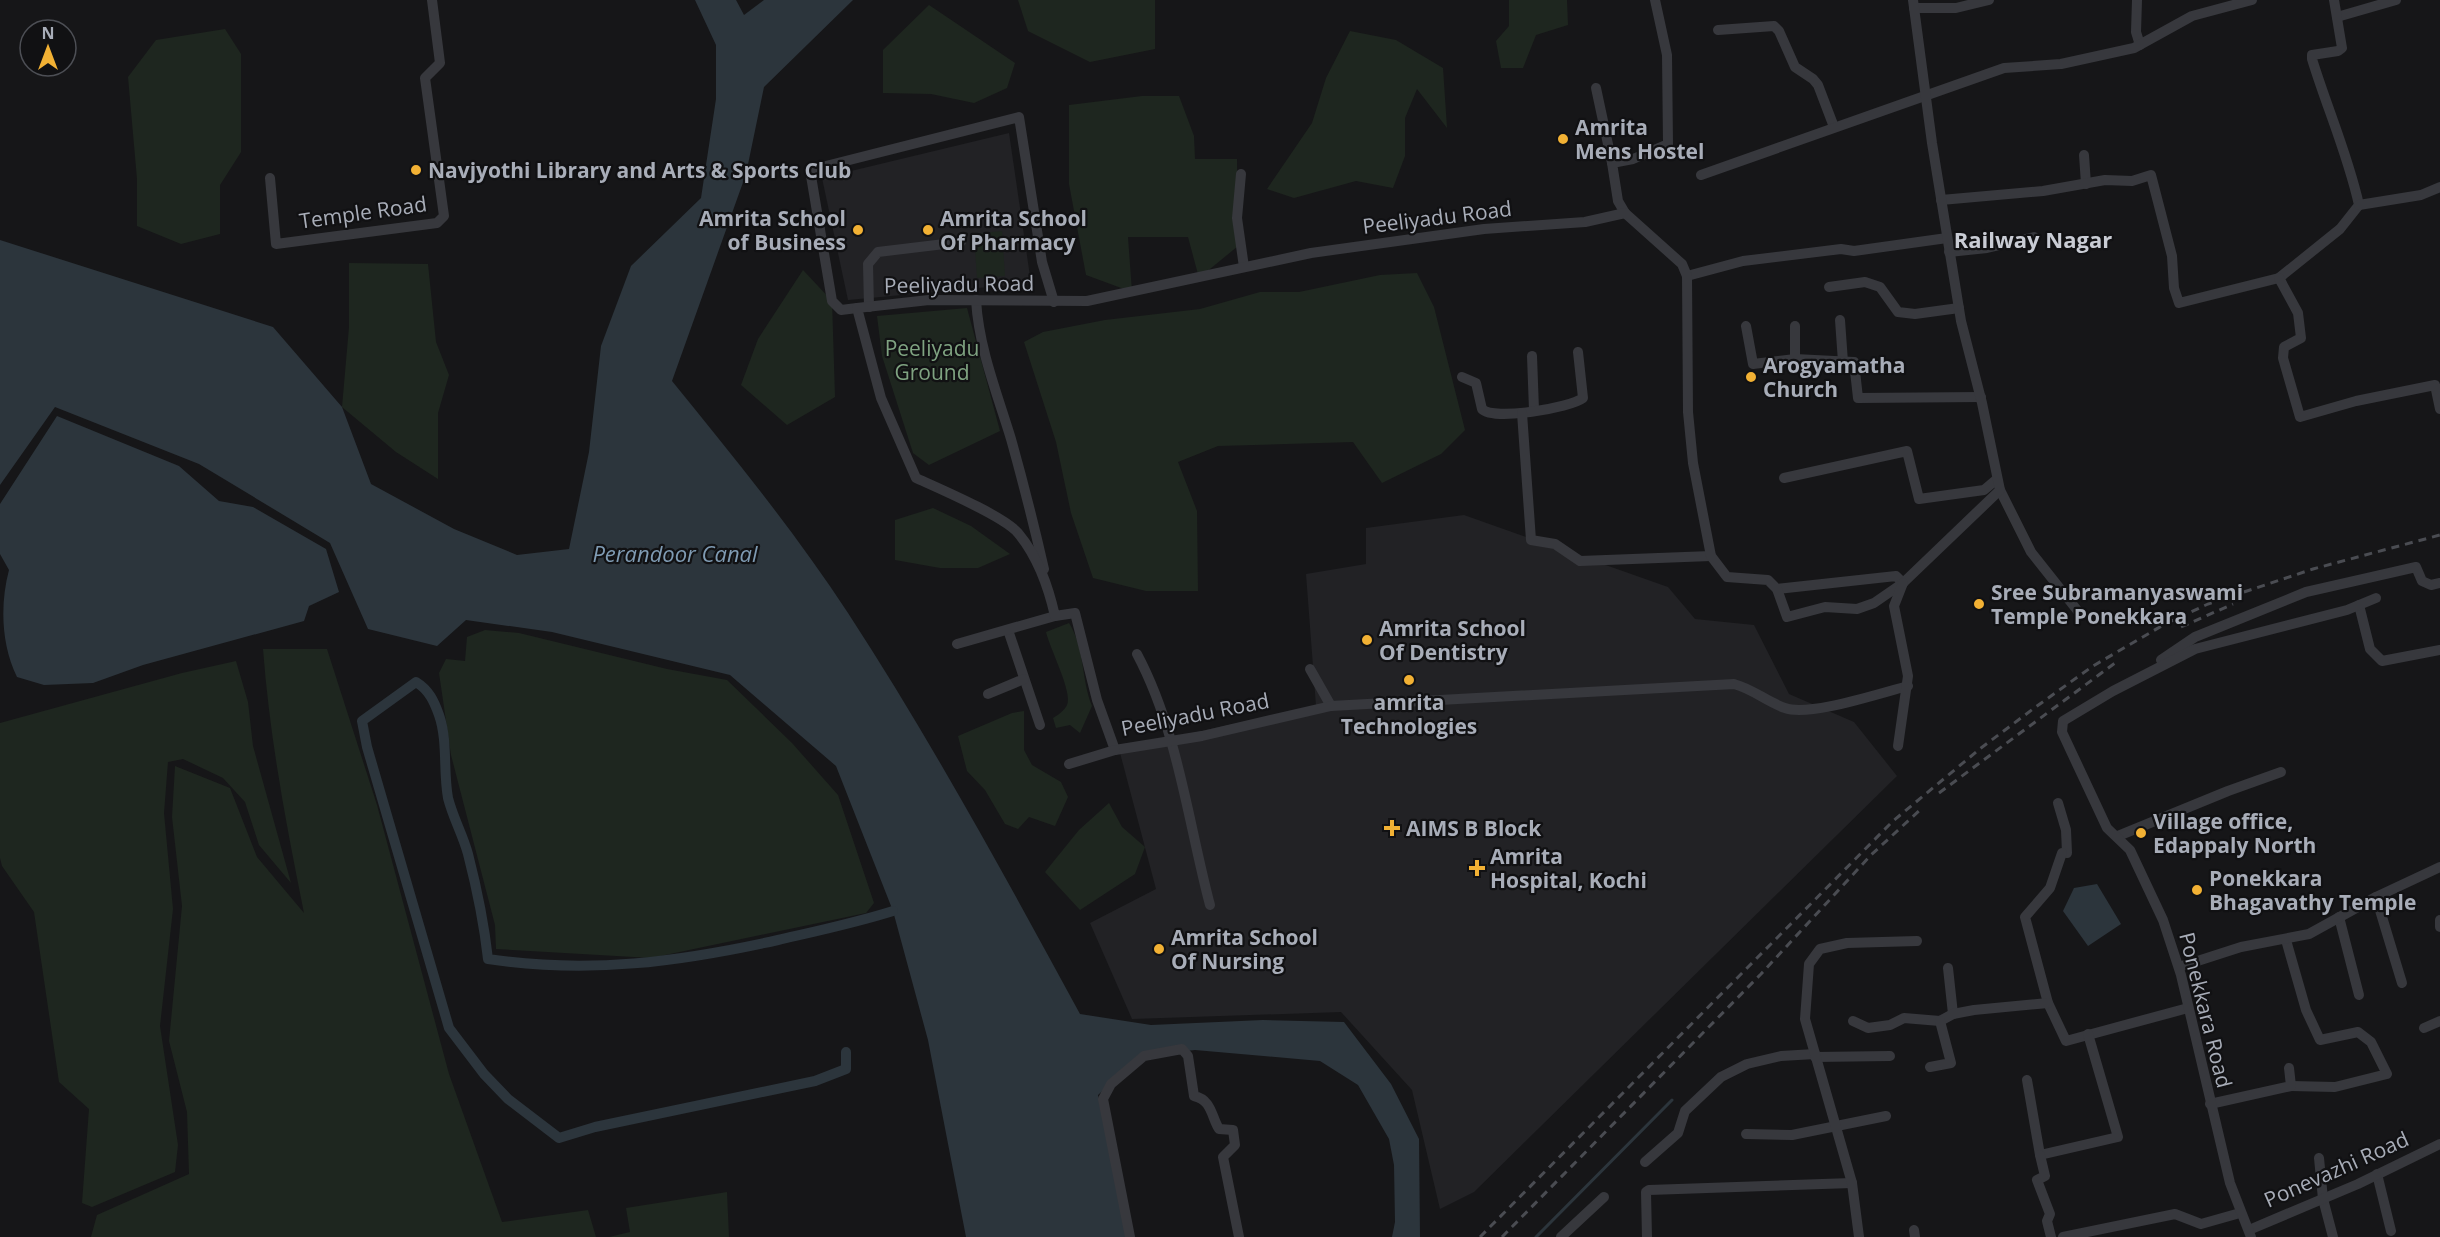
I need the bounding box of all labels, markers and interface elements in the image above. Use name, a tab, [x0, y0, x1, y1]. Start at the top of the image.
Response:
north arrow	[18, 18, 78, 78]
text: N	[41, 22, 55, 44]
place label: Amrita Mens Hostel	[1575, 113, 1704, 165]
marker: Amrita Mens Hostel	[1556, 132, 1570, 146]
place label: Navjyothi Library and Arts & Sports Club	[428, 156, 851, 184]
marker: Navjyothi Library and Arts & Sports Club	[409, 163, 423, 177]
street label: Temple Road	[298, 189, 428, 235]
street label: Peeliyadu Road	[1361, 194, 1513, 240]
place label: Amrita School of Business	[699, 204, 846, 256]
place label: Amrita School Of Pharmacy	[940, 204, 1087, 256]
marker: Amrita School of Business	[851, 223, 865, 237]
marker: Amrita School Of Pharmacy	[921, 223, 935, 237]
district label: Railway Nagar	[1954, 224, 2112, 254]
street label: Peeliyadu Road	[884, 269, 1034, 299]
park label: Peeliyadu Ground	[885, 334, 979, 386]
place label: Arogyamatha Church	[1763, 351, 1905, 403]
marker: Arogyamatha Church	[1744, 370, 1758, 384]
water label: Perandoor Canal	[592, 538, 758, 568]
place label: Sree Subramanyaswami Temple Ponekkara	[1991, 578, 2243, 630]
marker: Sree Subramanyaswami Temple Ponekkara	[1972, 597, 1986, 611]
place label: Amrita School Of Dentistry	[1379, 614, 1526, 666]
marker: Amrita School Of Dentistry	[1360, 633, 1374, 647]
marker: amrita Technologies	[1402, 673, 1416, 687]
street label: Peeliyadu Road	[1119, 686, 1271, 742]
place label: amrita Technologies	[1341, 688, 1477, 740]
place label: Village office, Edappaly North	[2153, 807, 2316, 859]
place label: AIMS B Block	[1406, 814, 1542, 842]
marker: AIMS B Block	[1383, 819, 1401, 837]
marker: Village office, Edappaly North	[2134, 826, 2148, 840]
place label: Amrita Hospital, Kochi	[1490, 842, 1647, 894]
marker: Amrita Hospital, Kochi	[1468, 859, 1486, 877]
place label: Ponekkara Bhagavathy Temple	[2209, 864, 2416, 916]
marker: Ponekkara Bhagavathy Temple	[2190, 883, 2204, 897]
place label: Amrita School Of Nursing	[1171, 923, 1318, 975]
street label: Ponekkara Road	[2173, 929, 2239, 1091]
marker: Amrita School Of Nursing	[1152, 942, 1166, 956]
street label: Ponevazhi Road	[2259, 1125, 2413, 1213]

